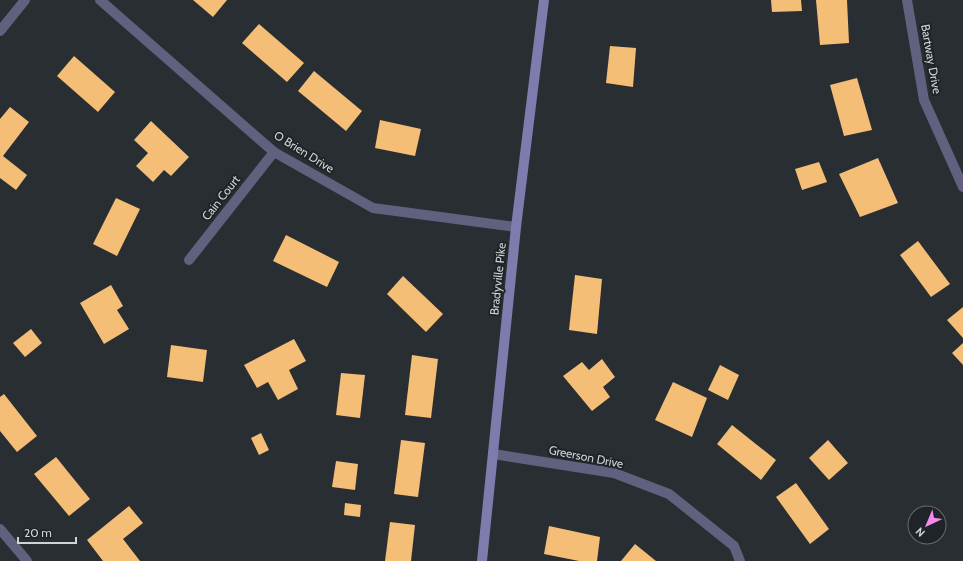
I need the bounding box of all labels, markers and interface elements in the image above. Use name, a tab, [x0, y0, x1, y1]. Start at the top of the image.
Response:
street label: Bartway Drive	[918, 23, 945, 95]
street label: O Brien Drive	[272, 127, 337, 176]
street label: Cain Court	[198, 172, 243, 223]
street label: Bradyville Pike	[486, 242, 509, 316]
street label: Greerson Drive	[548, 442, 625, 471]
north arrow	[907, 505, 947, 545]
scale bar	[18, 519, 76, 545]
text: N	[912, 524, 928, 540]
text: 20 m	[24, 525, 52, 540]

